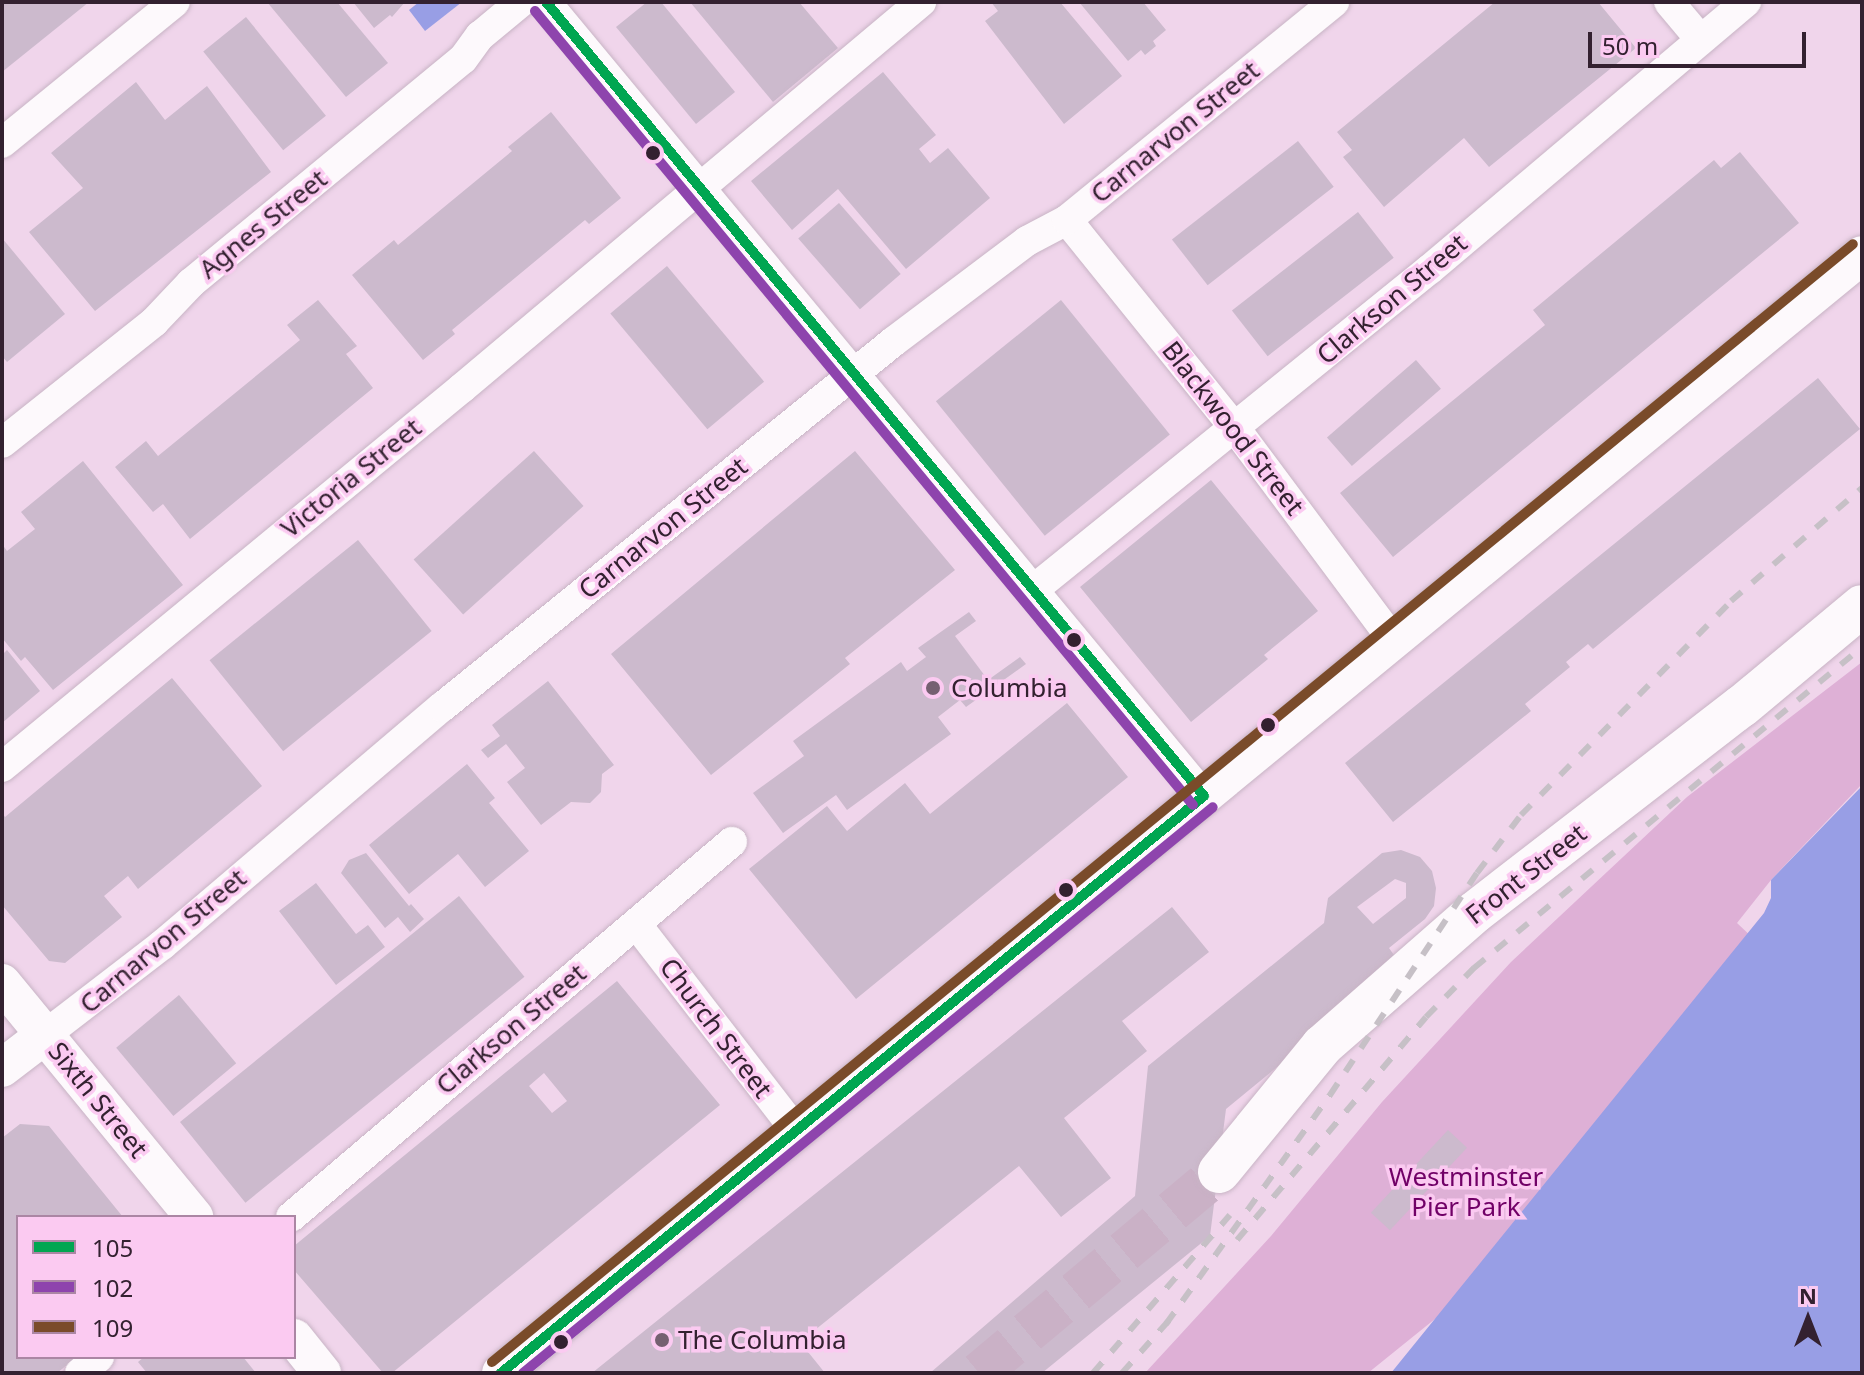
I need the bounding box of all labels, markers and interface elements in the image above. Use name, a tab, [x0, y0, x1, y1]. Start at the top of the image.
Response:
scale bar	[1592, 16, 1810, 66]
text: 50 m	[1602, 29, 1658, 62]
street label: Carnarvon Street	[1085, 55, 1265, 209]
unlabelled marker	[645, 145, 661, 161]
street label: Agnes Street	[193, 163, 333, 285]
street label: Clarkson Street	[1311, 227, 1473, 371]
street label: Blackwood Street	[1156, 335, 1310, 521]
street label: Victoria Street	[275, 412, 427, 544]
street label: Carnarvon Street	[573, 451, 753, 605]
unlabelled marker	[1066, 632, 1082, 648]
place label: Columbia	[951, 672, 1068, 704]
marker: Columbia	[922, 677, 944, 699]
unlabelled marker	[1260, 717, 1276, 733]
street label: Front Street	[1460, 817, 1592, 931]
street label: Carnarvon Street	[73, 862, 253, 1020]
unlabelled marker	[1058, 882, 1074, 898]
street label: Church Street	[653, 952, 779, 1104]
street label: Clarkson Street	[430, 957, 592, 1101]
street label: Sixth Street	[42, 1036, 154, 1164]
park label: Westminster Pier Park	[1389, 1161, 1543, 1222]
legend	[16, 1215, 296, 1359]
text: 105	[92, 1231, 133, 1264]
text: 102	[92, 1271, 133, 1304]
north arrow	[1768, 1279, 1848, 1359]
text: N	[1799, 1280, 1817, 1310]
text: 109	[92, 1311, 133, 1344]
place label: The Columbia	[678, 1324, 846, 1356]
marker: The Columbia	[653, 1331, 671, 1349]
unlabelled marker	[553, 1334, 569, 1350]

